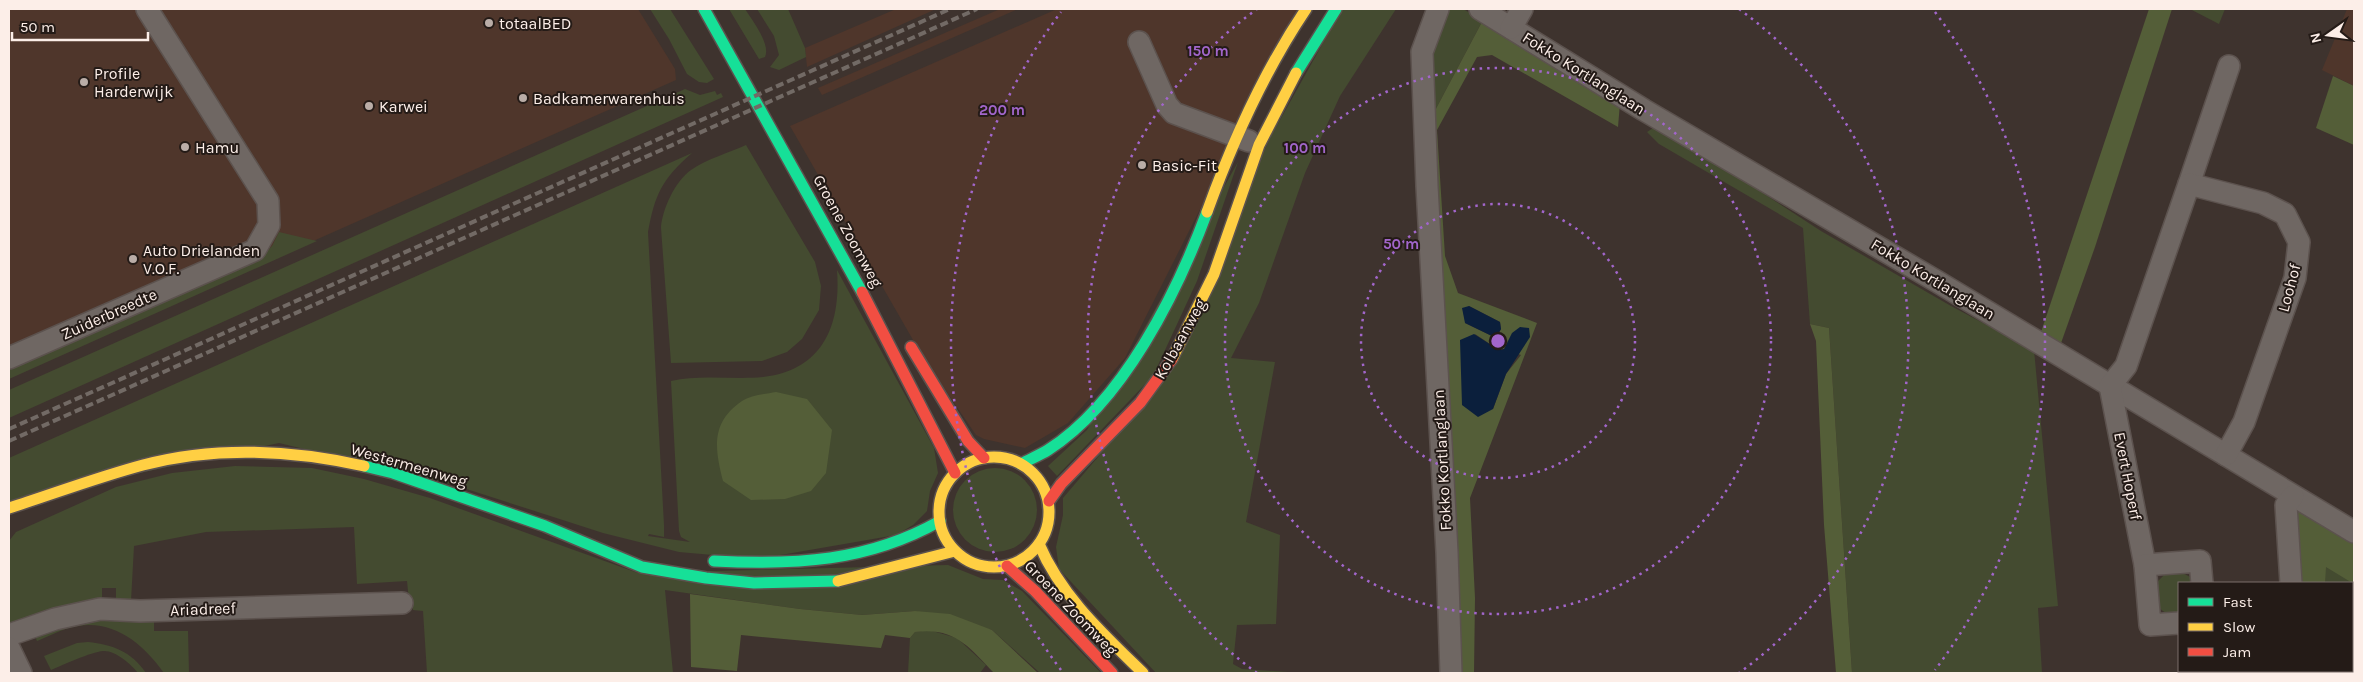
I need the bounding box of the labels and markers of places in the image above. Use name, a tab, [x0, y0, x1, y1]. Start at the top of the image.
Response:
place label: totaalBED	[499, 14, 571, 33]
marker: totaalBED	[483, 17, 495, 29]
place label: Profile Harderwijk	[94, 64, 173, 101]
marker: Profile Harderwijk	[78, 76, 90, 88]
place label: Badkamerwarenhuis	[533, 89, 685, 108]
marker: Badkamerwarenhuis	[517, 92, 529, 104]
place label: Karwei	[379, 97, 428, 116]
marker: Karwei	[363, 100, 375, 112]
place label: Hamu	[195, 138, 239, 157]
marker: Hamu	[179, 141, 191, 153]
place label: Basic-Fit	[1152, 156, 1217, 175]
marker: Basic-Fit	[1136, 159, 1148, 171]
place label: Auto Drielanden V.O.F.	[143, 241, 260, 278]
marker: Auto Drielanden V.O.F.	[127, 253, 139, 265]
centre of rings	[1489, 332, 1507, 350]

